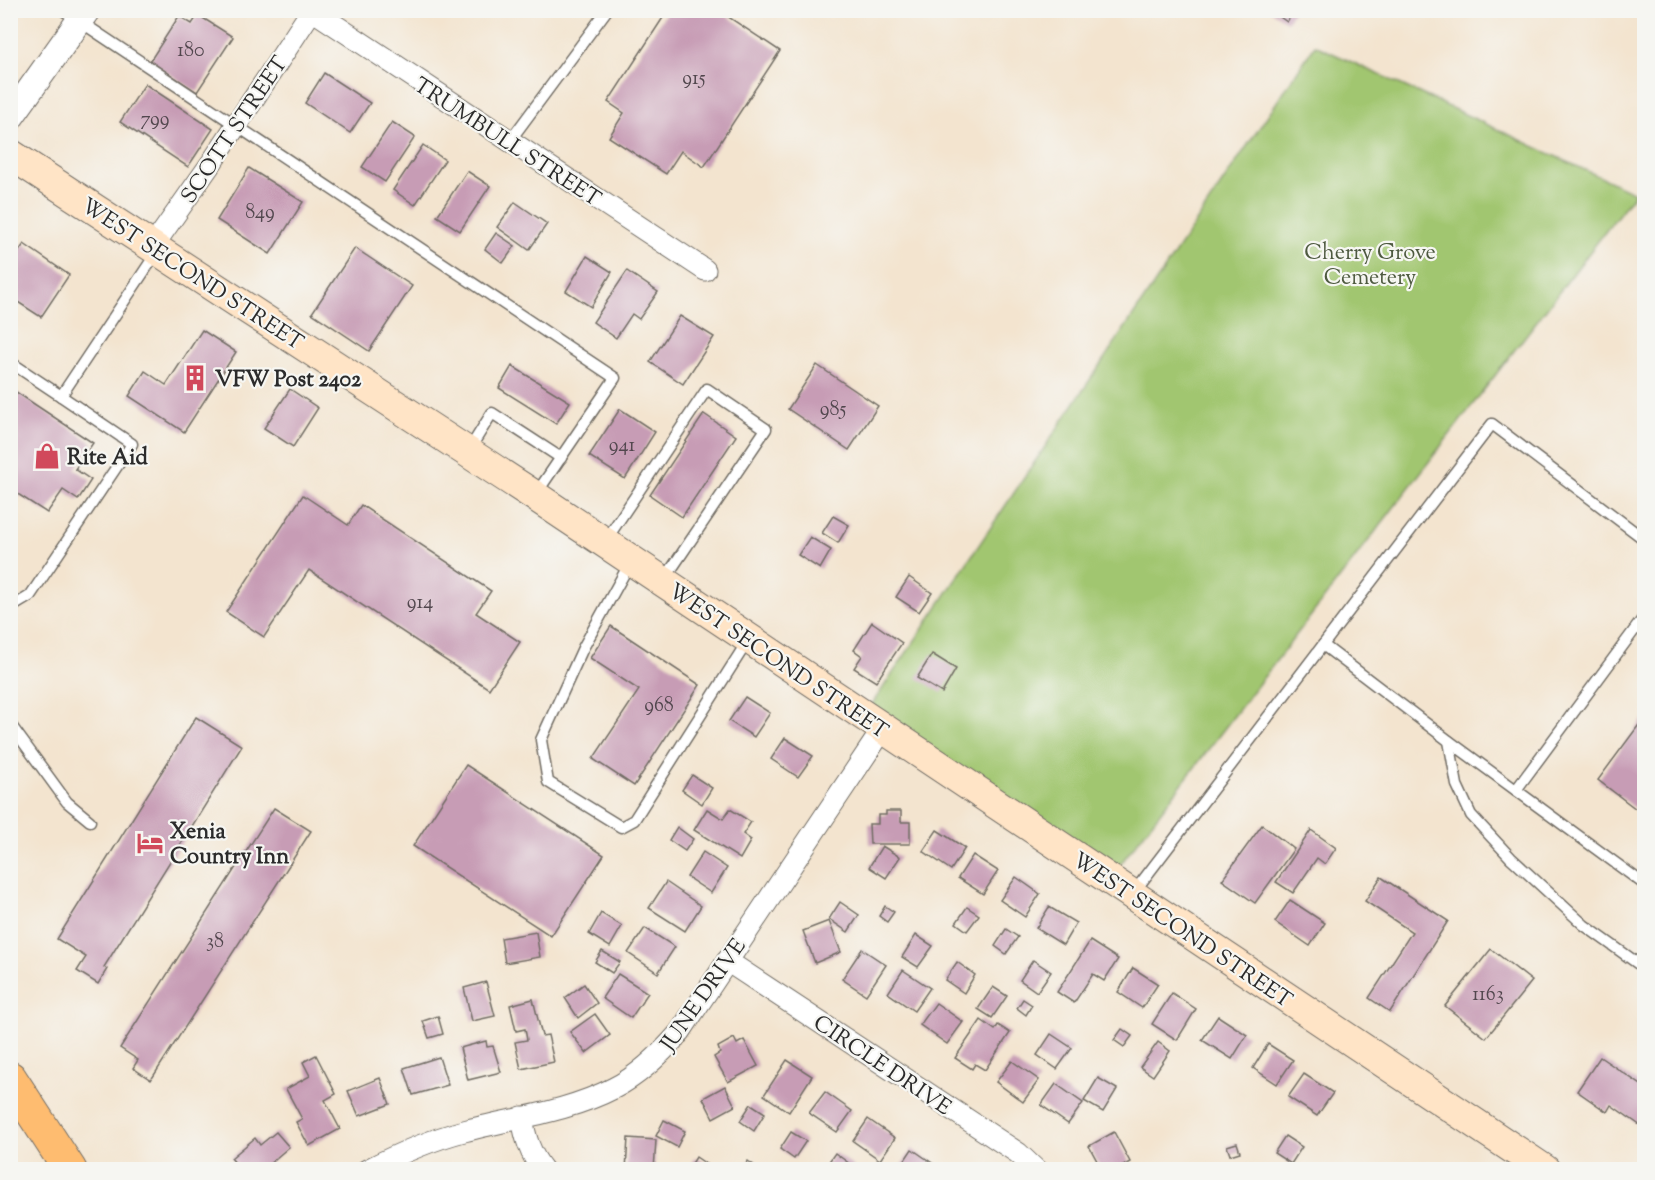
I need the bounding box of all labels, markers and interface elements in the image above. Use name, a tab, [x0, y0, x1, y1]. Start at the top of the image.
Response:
house number: 180	[177, 37, 205, 66]
street label: SCOTT STREET	[174, 50, 297, 211]
house number: 915	[682, 65, 706, 94]
street label: TRUMBULL STREET	[406, 71, 607, 216]
house number: 799	[140, 106, 170, 135]
street label: WEST SECOND STREET	[74, 191, 309, 360]
house number: 849	[245, 199, 275, 228]
park label: Cherry Grove Cemetery	[1304, 238, 1436, 295]
building icon: VFW Post 2402	[180, 363, 210, 393]
place label: VFW Post 2402	[215, 365, 362, 397]
house number: 985	[820, 396, 846, 425]
house number: 941	[609, 432, 635, 461]
shop icon: Rite Aid	[32, 441, 62, 471]
place label: Rite Aid	[67, 443, 148, 475]
street label: WEST SECOND STREET	[661, 577, 894, 749]
house number: 914	[407, 589, 433, 618]
house number: 968	[644, 692, 674, 721]
place label: Xenia Country Inn	[170, 817, 289, 874]
hotel icon: Xenia Country Inn	[135, 828, 165, 858]
street label: WEST SECOND STREET	[1065, 846, 1298, 1018]
house number: 38	[206, 928, 224, 957]
street label: JUNE DRIVE	[653, 933, 755, 1060]
house number: 1163	[1472, 981, 1504, 1010]
street label: CIRCLE DRIVE	[806, 1008, 957, 1125]

